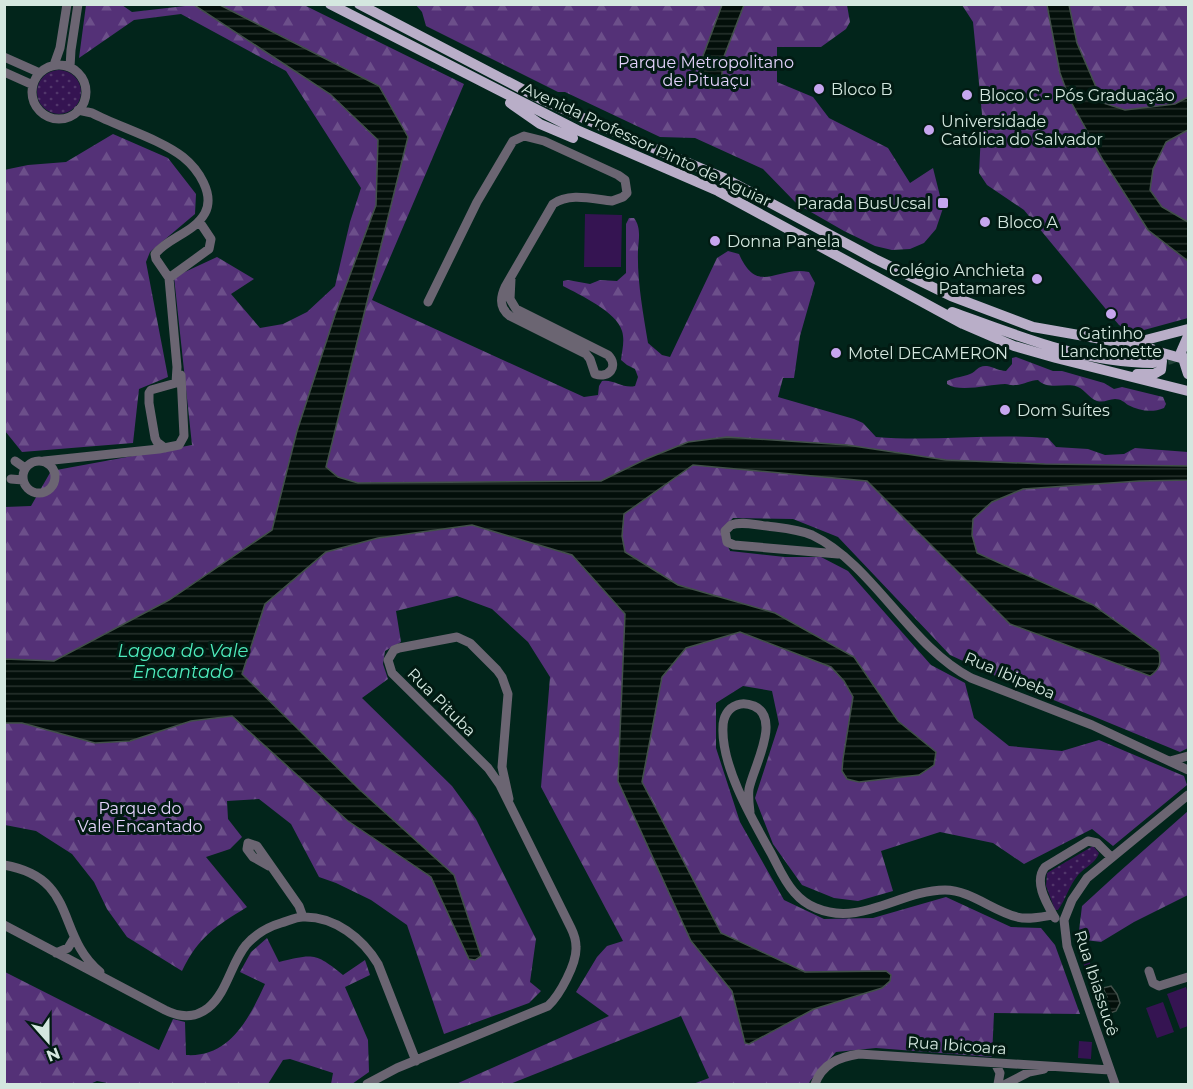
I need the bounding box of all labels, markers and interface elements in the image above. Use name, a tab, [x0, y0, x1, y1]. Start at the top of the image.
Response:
park label: Parque Metropolitano de Pituaçu	[618, 53, 794, 90]
street label: Avenida Professor Pinto de Aguiar	[519, 78, 774, 211]
place label: Bloco B	[831, 80, 893, 99]
marker: Bloco B	[812, 82, 826, 96]
place label: Bloco C - Pós Graduação	[979, 86, 1175, 105]
marker: Bloco C - Pós Graduação	[960, 88, 974, 102]
place label: Universidade Católica do Salvador	[941, 112, 1103, 149]
marker: Universidade Católica do Salvador	[922, 123, 936, 137]
place label: Parada BusUcsal	[797, 194, 931, 213]
marker: Parada BusUcsal	[936, 196, 950, 210]
place label: Bloco A	[997, 213, 1058, 232]
marker: Bloco A	[978, 215, 992, 229]
place label: Donna Panela	[727, 232, 840, 251]
marker: Donna Panela	[708, 234, 722, 248]
place label: Colégio Anchieta Patamares	[889, 261, 1025, 298]
marker: Colégio Anchieta Patamares	[1030, 272, 1044, 286]
marker: Gatinho Lanchonette	[1104, 307, 1118, 321]
place label: Gatinho Lanchonette	[1060, 324, 1162, 361]
place label: Motel DECAMERON	[848, 344, 1008, 363]
marker: Motel DECAMERON	[829, 346, 843, 360]
place label: Dom Suítes	[1017, 401, 1110, 420]
marker: Dom Suítes	[998, 403, 1012, 417]
water label: Lagoa do Vale Encantado	[118, 640, 249, 683]
street label: Rua Ibipeba	[962, 648, 1058, 703]
street label: Rua Pituba	[403, 664, 480, 741]
park label: Parque do Vale Encantado	[77, 799, 203, 836]
street label: Rua Ibiassucê	[1070, 928, 1123, 1039]
north arrow	[18, 1011, 78, 1071]
street label: Rua Ibicoara	[907, 1033, 1007, 1058]
text: N	[44, 1043, 63, 1066]

